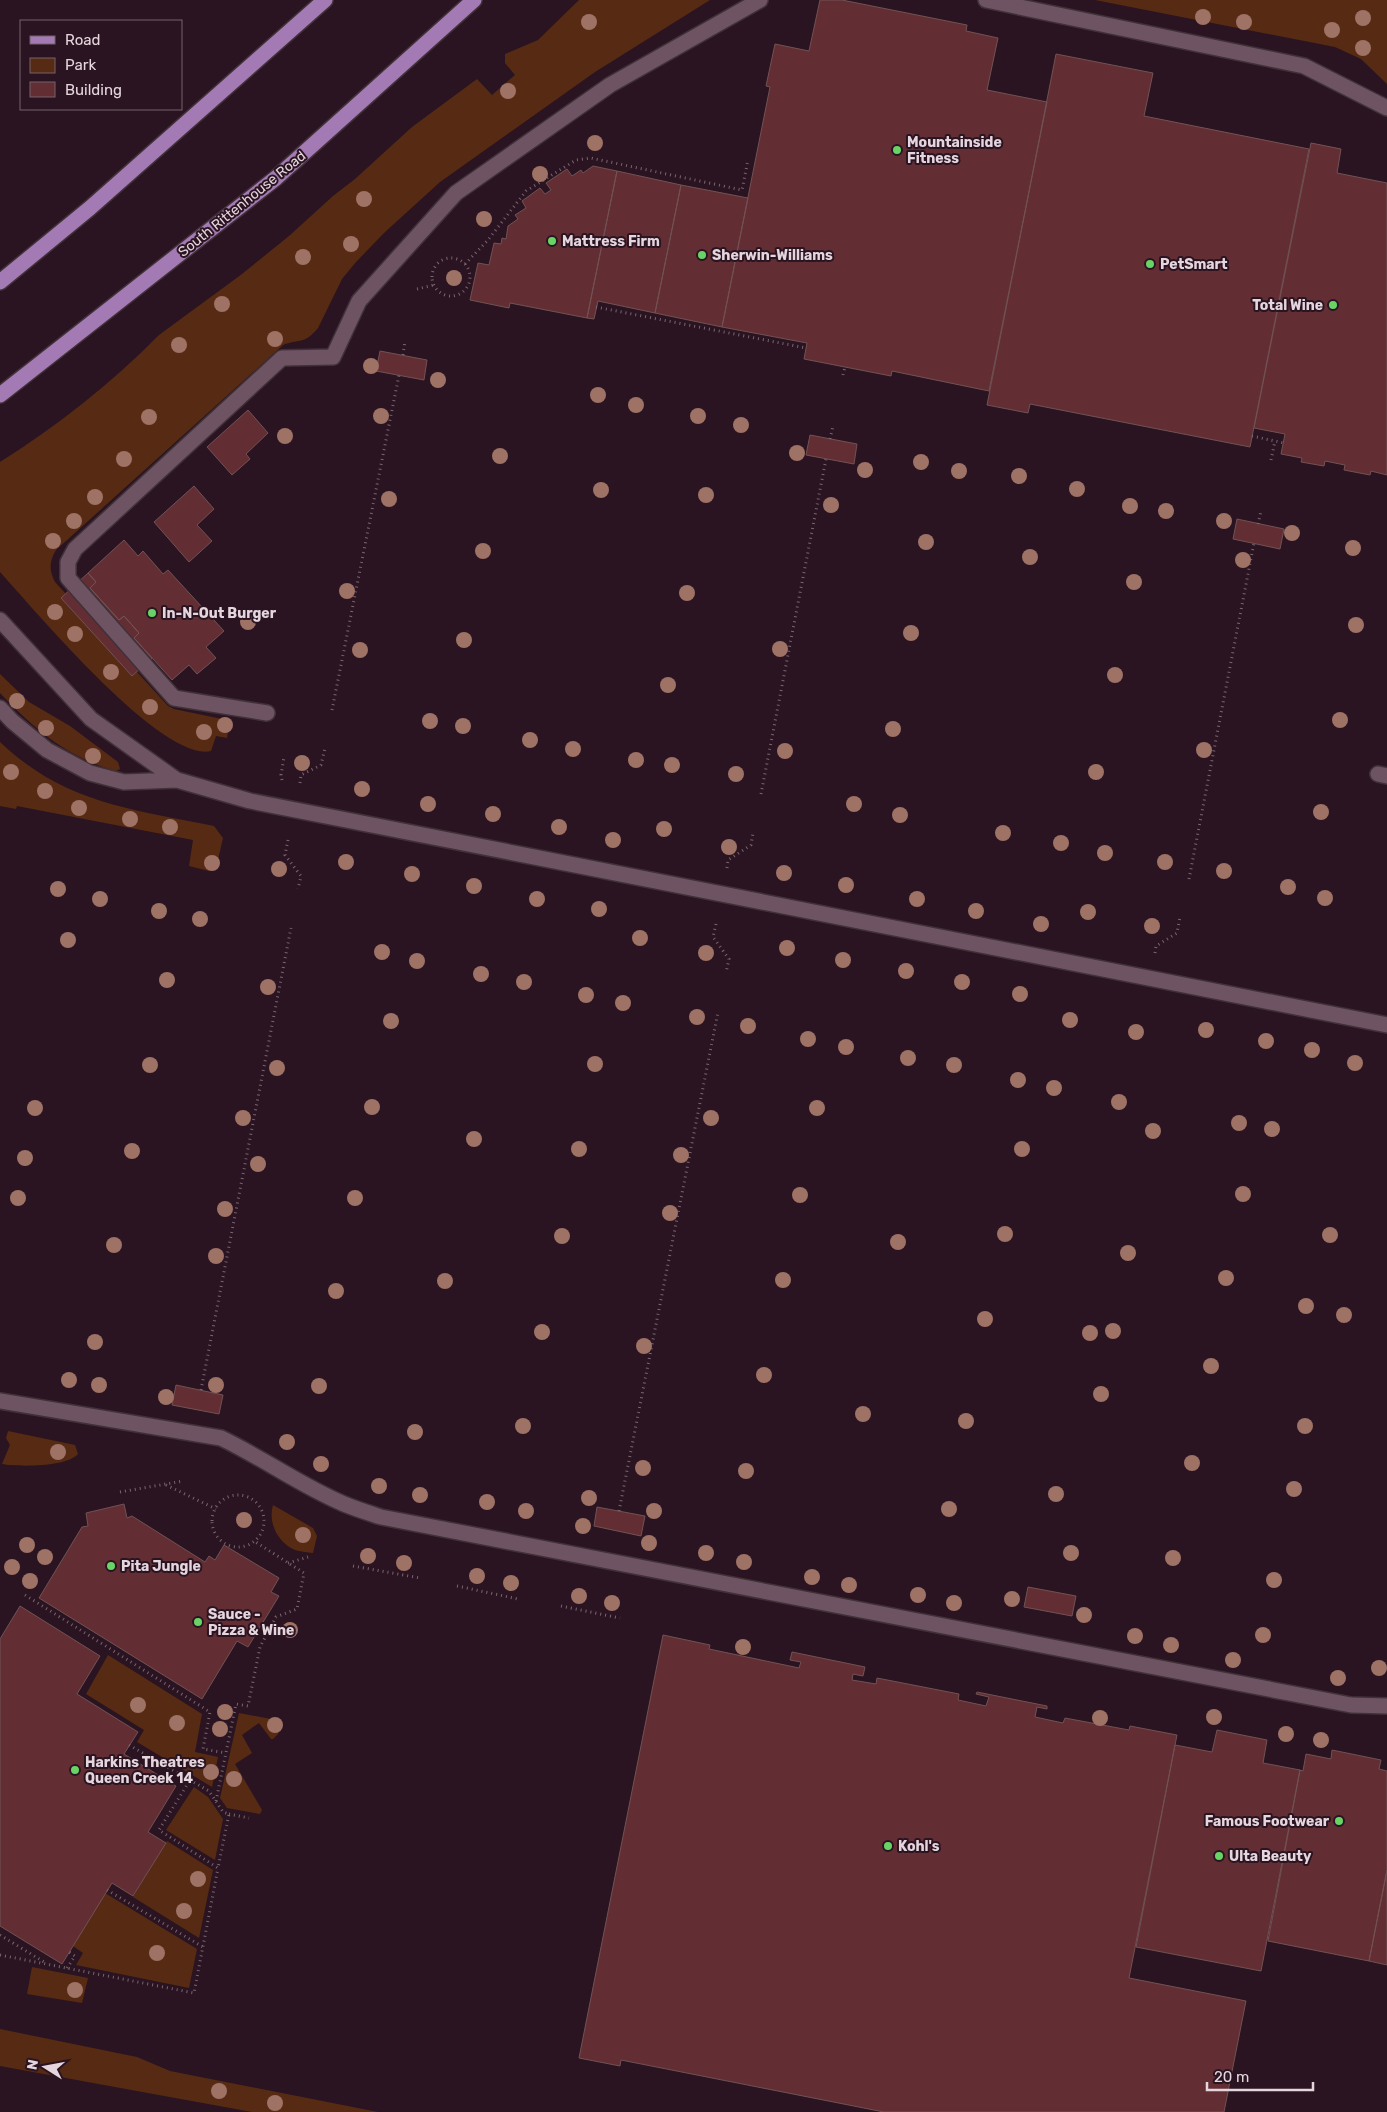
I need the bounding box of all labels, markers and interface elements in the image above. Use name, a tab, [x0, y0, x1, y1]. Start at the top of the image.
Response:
legend	[20, 20, 182, 110]
text: Road	[65, 31, 101, 49]
text: Park	[65, 56, 96, 74]
text: Building	[65, 81, 122, 99]
place label: Mountainside Fitness	[907, 134, 1002, 167]
marker: Mountainside Fitness	[891, 144, 903, 156]
street label: South Rittenhouse Road	[175, 147, 309, 261]
place label: Mattress Firm	[562, 233, 660, 250]
marker: Mattress Firm	[546, 235, 558, 247]
place label: Sherwin-Williams	[712, 247, 833, 264]
marker: Sherwin-Williams	[696, 249, 708, 261]
place label: PetSmart	[1160, 256, 1228, 273]
marker: PetSmart	[1144, 258, 1156, 270]
place label: Total Wine	[1252, 297, 1323, 314]
marker: Total Wine	[1327, 299, 1339, 311]
place label: In-N-Out Burger	[162, 605, 277, 622]
marker: In-N-Out Burger	[146, 607, 158, 619]
place label: Pita Jungle	[121, 1558, 201, 1575]
marker: Pita Jungle	[105, 1560, 117, 1572]
place label: Sauce - Pizza & Wine	[208, 1606, 294, 1639]
marker: Sauce - Pizza & Wine	[192, 1616, 204, 1628]
place label: Harkins Theatres Queen Creek 14	[85, 1754, 205, 1787]
marker: Harkins Theatres Queen Creek 14	[69, 1764, 81, 1776]
place label: Famous Footwear	[1205, 1813, 1330, 1830]
marker: Famous Footwear	[1333, 1815, 1345, 1827]
place label: Kohl's	[898, 1838, 940, 1855]
marker: Kohl's	[882, 1840, 894, 1852]
place label: Ulta Beauty	[1229, 1848, 1312, 1865]
marker: Ulta Beauty	[1213, 1850, 1225, 1862]
north arrow	[20, 2042, 70, 2092]
text: N	[23, 2058, 42, 2071]
scale bar	[1207, 2060, 1313, 2092]
text: 20 m	[1214, 2068, 1249, 2086]

